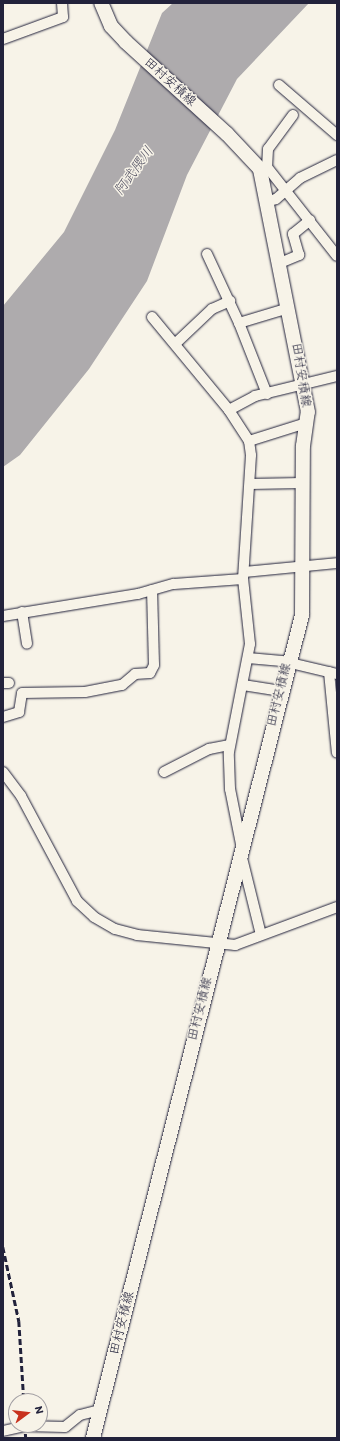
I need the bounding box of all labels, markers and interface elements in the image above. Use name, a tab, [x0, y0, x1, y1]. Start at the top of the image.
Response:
street label: 田村安積線	[141, 54, 199, 110]
water label: 阿武隈川	[111, 143, 157, 199]
street label: 田村安積線	[288, 342, 314, 408]
street label: 田村安積線	[264, 662, 294, 728]
street label: 田村安積線	[185, 976, 215, 1042]
street label: 田村安積線	[107, 1290, 137, 1356]
north arrow	[8, 1393, 48, 1433]
text: N	[32, 1405, 46, 1415]

